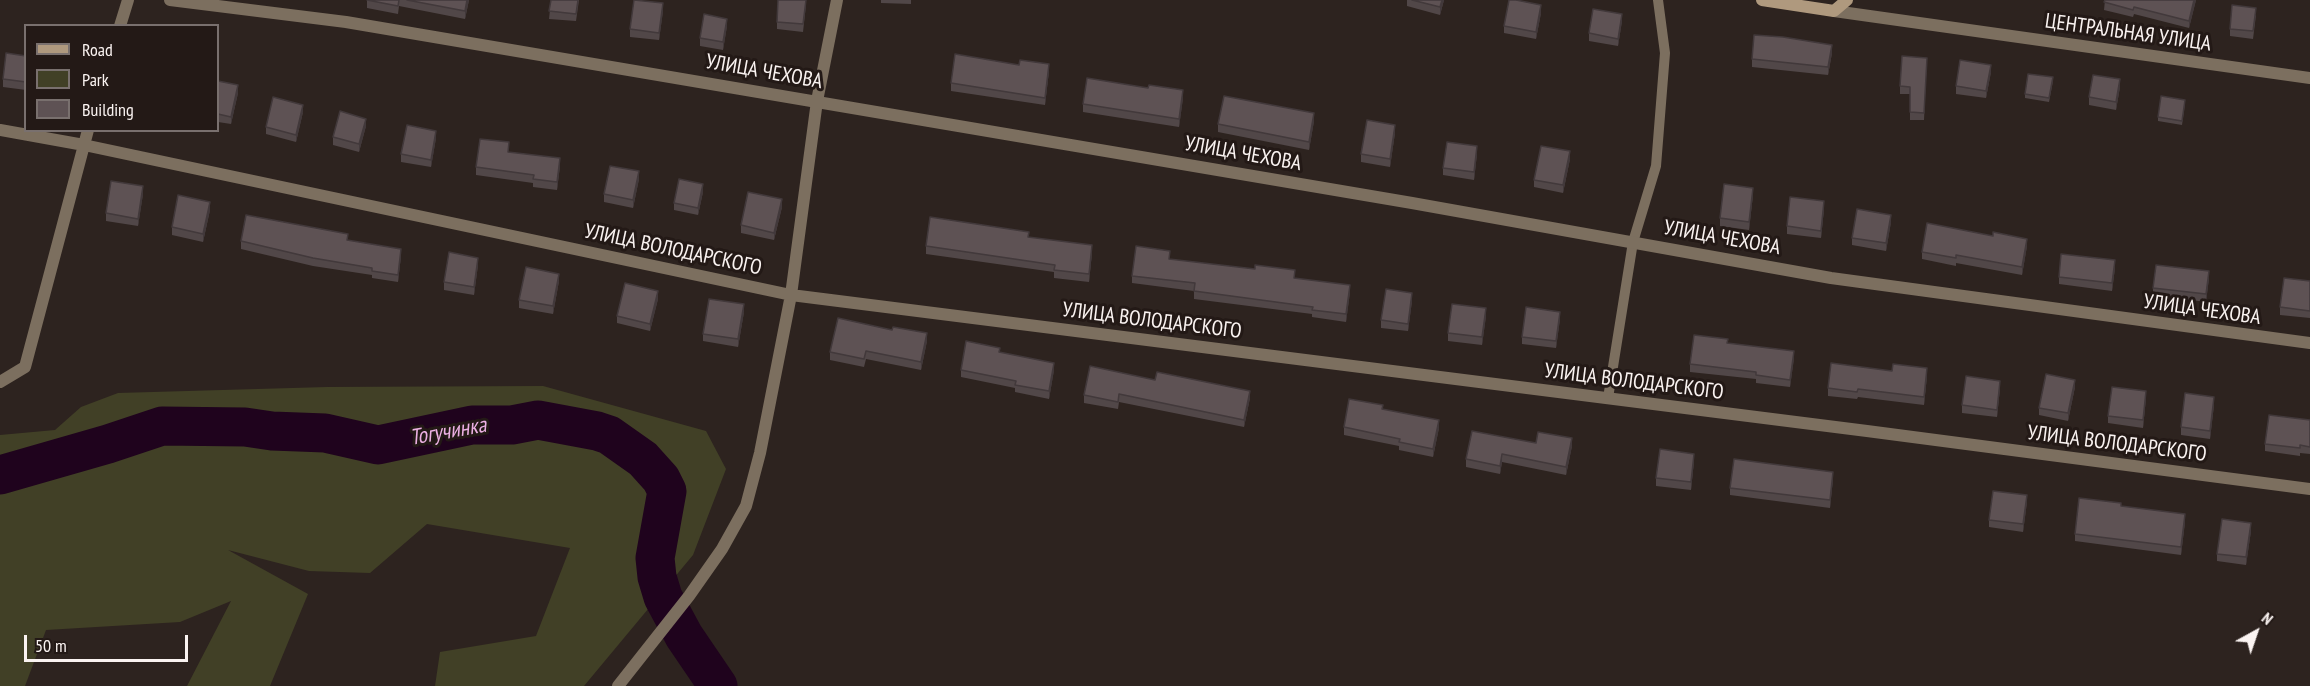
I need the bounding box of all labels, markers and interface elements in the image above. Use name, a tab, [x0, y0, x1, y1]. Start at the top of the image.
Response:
street label: ЦЕНТРАЛЬНАЯ УЛИЦА	[2043, 9, 2213, 57]
legend	[24, 24, 219, 132]
text: Road	[82, 38, 113, 61]
street label: УЛИЦА ЧЕХОВА	[704, 49, 824, 95]
text: Park	[82, 68, 109, 91]
text: Building	[82, 98, 134, 121]
street label: УЛИЦА ЧЕХОВА	[1183, 131, 1303, 177]
street label: УЛИЦА ЧЕХОВА	[1662, 215, 1782, 261]
street label: УЛИЦА ВОЛОДАРСКОГО	[582, 219, 764, 281]
street label: УЛИЦА ЧЕХОВА	[2142, 289, 2262, 331]
street label: УЛИЦА ВОЛОДАРСКОГО	[1061, 298, 1243, 344]
street label: УЛИЦА ВОЛОДАРСКОГО	[1543, 359, 1725, 405]
water label: Тогучинка	[408, 412, 488, 452]
street label: УЛИЦА ВОЛОДАРСКОГО	[2026, 421, 2208, 467]
north arrow	[2226, 602, 2286, 662]
text: N	[2258, 608, 2277, 629]
scale bar	[27, 623, 190, 661]
text: 50 m	[35, 634, 67, 657]

